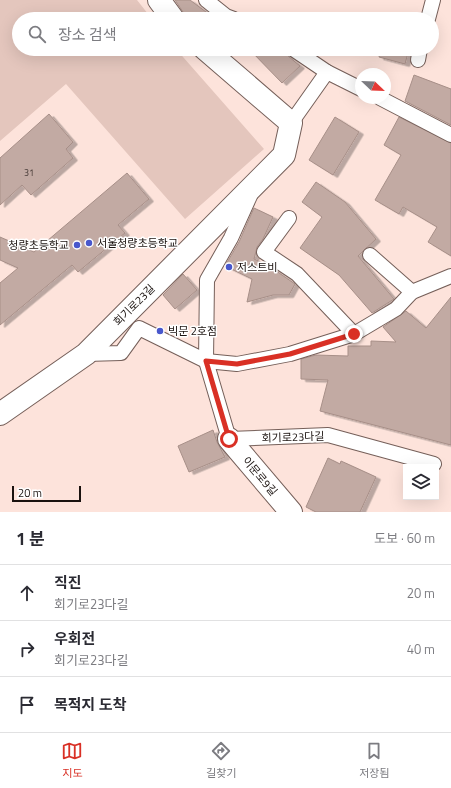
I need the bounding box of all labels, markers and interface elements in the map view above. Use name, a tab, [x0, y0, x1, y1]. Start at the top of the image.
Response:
search box	[12, 12, 439, 56]
icon: search	[26, 23, 48, 45]
text: 장소 검색	[58, 23, 117, 46]
north arrow	[355, 68, 391, 104]
house number: 31	[24, 166, 34, 179]
place label: 서울청량초등학교	[97, 235, 178, 251]
place label: 청량초등학교	[8, 237, 69, 253]
marker: 서울청량초등학교	[84, 238, 94, 248]
marker: 청량초등학교	[72, 240, 82, 250]
place label: 저스트비	[237, 259, 277, 275]
marker: 저스트비	[224, 262, 234, 272]
street label: 회기로23길	[110, 281, 158, 329]
place label: 빅문 2호점	[168, 323, 217, 339]
route end	[345, 325, 363, 343]
marker: 빅문 2호점	[155, 326, 165, 336]
street label: 회기로23다길	[261, 428, 325, 446]
route start	[220, 430, 238, 448]
street label: 이문로9길	[239, 453, 281, 499]
map controls	[403, 464, 439, 500]
button: layers	[403, 464, 439, 500]
scale bar	[12, 484, 81, 503]
text: 20 m	[18, 485, 42, 501]
text: 1 분	[16, 526, 45, 552]
text: 도보 · 60 m	[374, 528, 435, 548]
text: 직진	[54, 571, 82, 594]
icon: ahead	[16, 582, 38, 604]
text: 20 m	[407, 583, 435, 603]
text: 회기로23다길	[54, 594, 128, 614]
text: 우회전	[54, 627, 95, 650]
icon: right	[16, 638, 38, 660]
text: 40 m	[407, 639, 435, 659]
text: 회기로23다길	[54, 650, 128, 670]
text: 목적지 도착	[54, 693, 126, 716]
icon: arrive	[16, 694, 38, 716]
tab: 지도	[61, 740, 83, 781]
tab: 길찾기	[206, 740, 237, 781]
tab: 저장됨	[359, 740, 390, 781]

